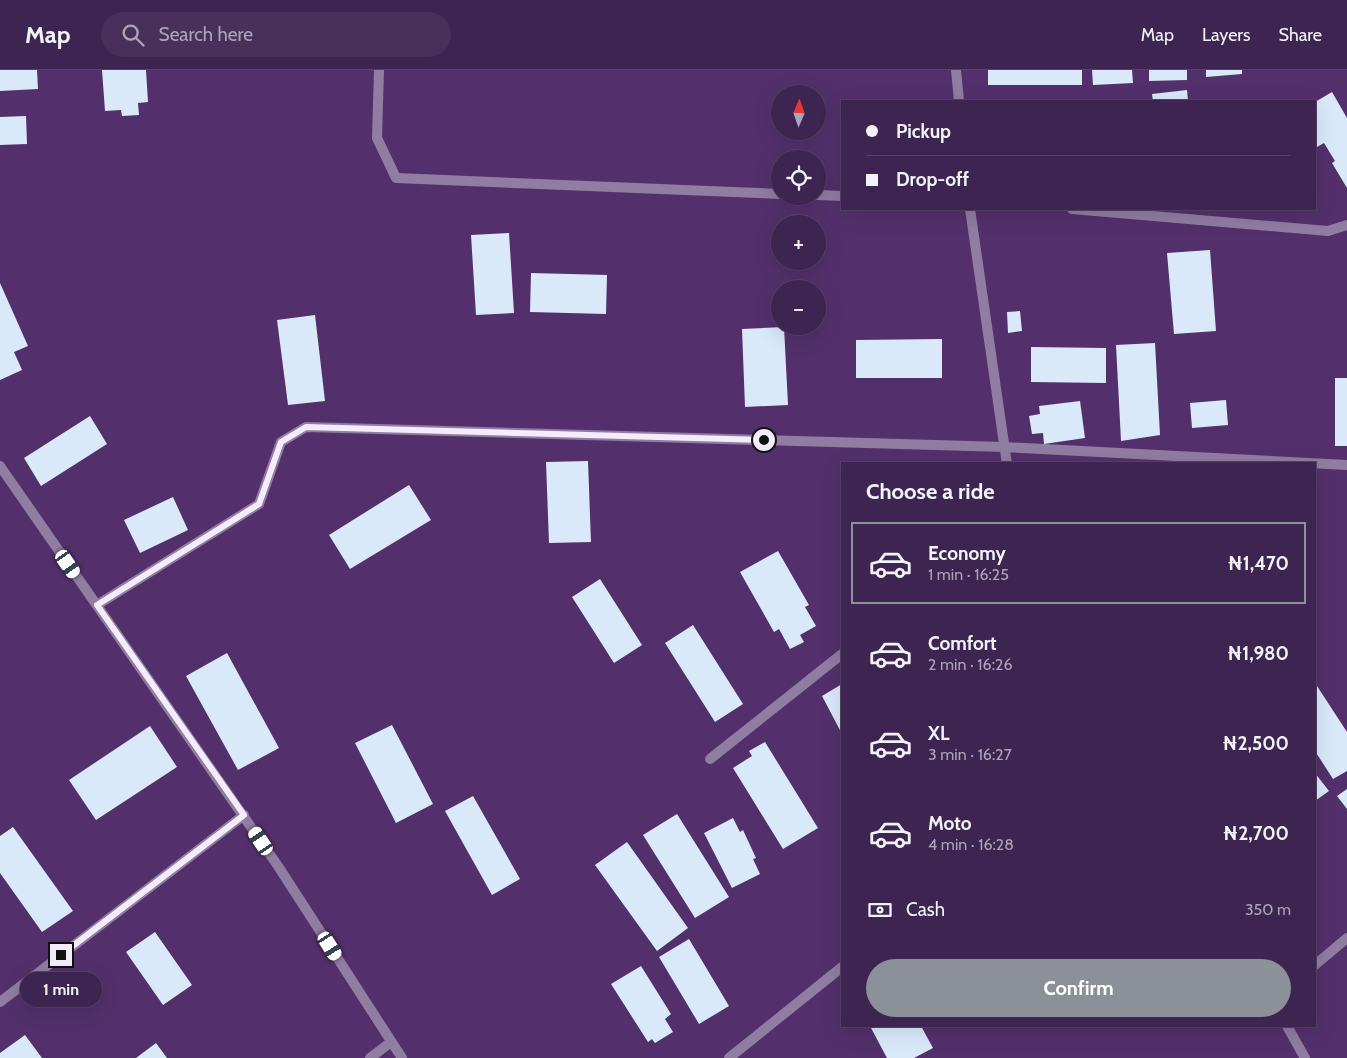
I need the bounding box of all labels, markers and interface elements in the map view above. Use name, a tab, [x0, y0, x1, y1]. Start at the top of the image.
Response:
search box	[101, 12, 451, 57]
text: Map	[25, 20, 71, 49]
icon: search	[119, 21, 147, 49]
text: Search here	[159, 23, 253, 46]
text: Map	[1141, 24, 1174, 46]
text: Layers	[1202, 24, 1251, 46]
text: Share	[1279, 24, 1322, 46]
north arrow	[771, 85, 826, 140]
map controls	[771, 85, 826, 335]
text: Pickup	[896, 120, 951, 143]
button: locate	[771, 150, 826, 205]
text: Drop-off	[896, 168, 969, 191]
button: +	[771, 215, 826, 270]
button: −	[771, 280, 826, 335]
route start	[753, 429, 775, 451]
text: Choose a ride	[866, 478, 995, 505]
icon: car	[868, 541, 913, 586]
text: Economy	[928, 542, 1006, 565]
car	[53, 547, 82, 581]
text: ₦1,470	[1228, 552, 1289, 575]
text: 1 min · 16:25	[928, 565, 1009, 584]
icon: car	[868, 631, 913, 676]
text: Comfort	[928, 632, 997, 655]
text: ₦1,980	[1227, 642, 1289, 665]
text: 2 min · 16:26	[928, 655, 1012, 674]
icon: car	[868, 721, 913, 766]
text: XL	[928, 722, 949, 745]
text: ₦2,500	[1222, 732, 1289, 755]
text: 3 min · 16:27	[928, 745, 1012, 764]
icon: car	[868, 811, 913, 856]
text: Moto	[928, 812, 972, 835]
text: ₦2,700	[1223, 822, 1289, 845]
car	[246, 824, 275, 858]
text: 4 min · 16:28	[928, 835, 1014, 854]
icon: cash	[866, 896, 894, 924]
text: Cash	[906, 898, 945, 921]
text: 350 m	[1245, 900, 1291, 919]
car	[315, 929, 344, 963]
route end	[50, 944, 72, 966]
button: Confirm	[866, 959, 1291, 1017]
callout: 1 min	[20, 972, 102, 1008]
text: 1 min	[43, 980, 79, 999]

